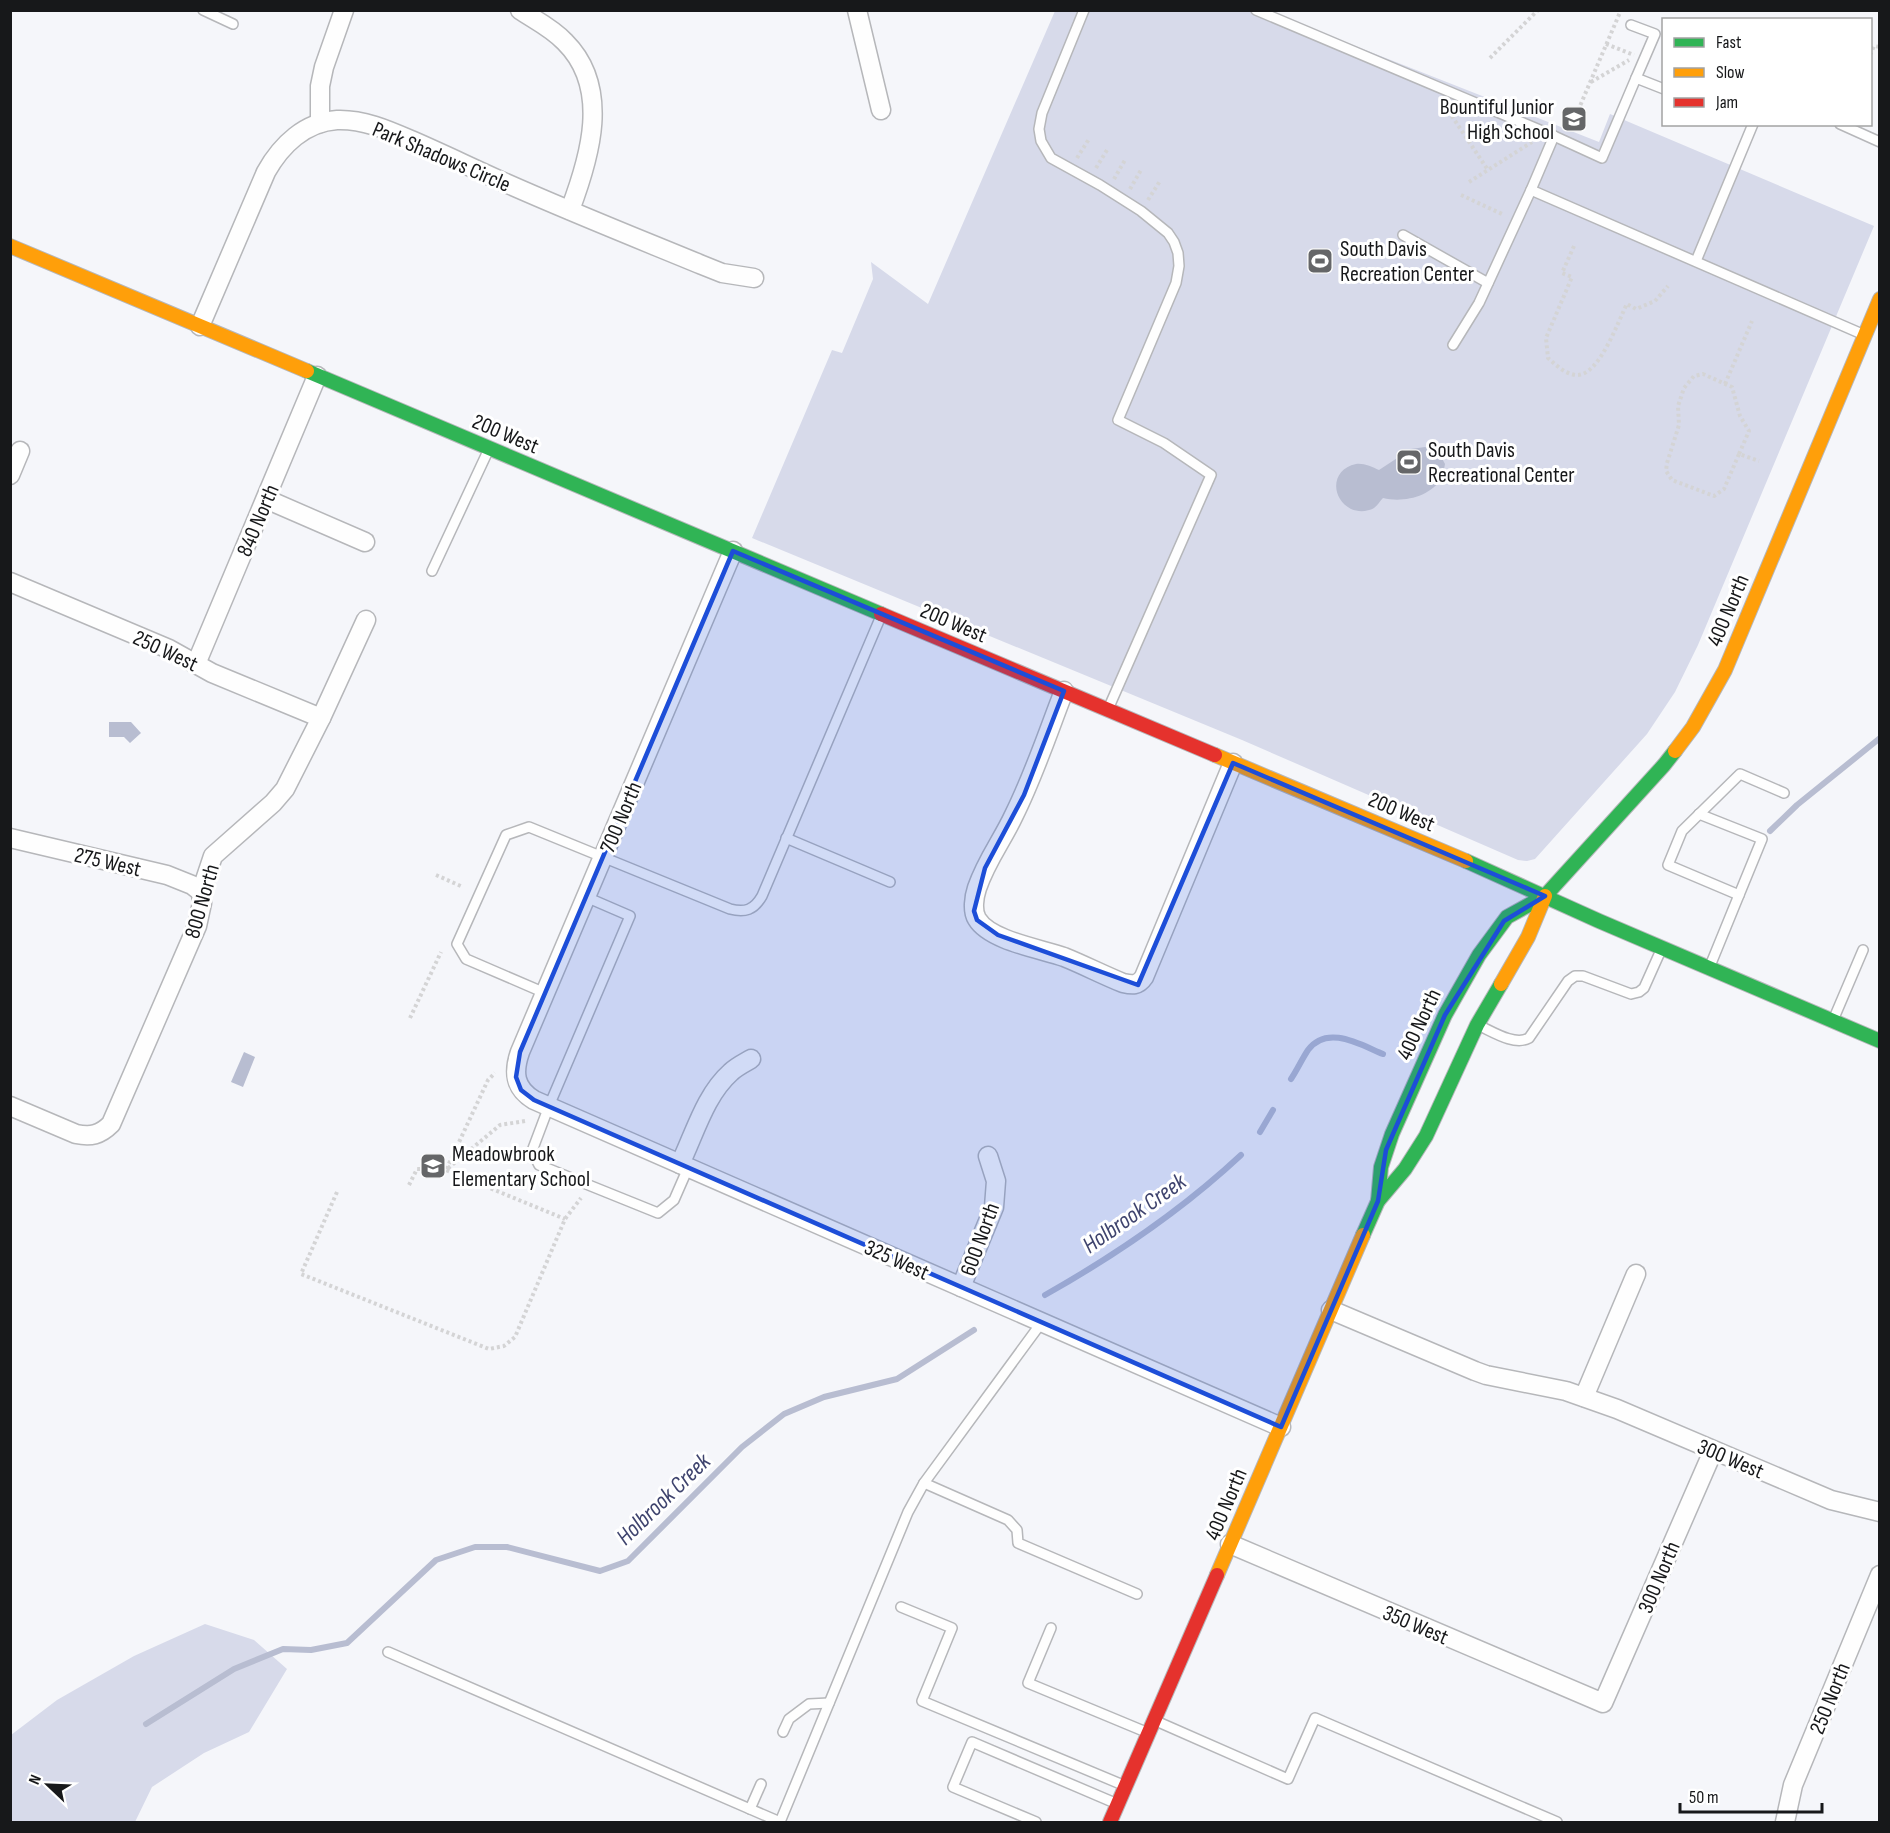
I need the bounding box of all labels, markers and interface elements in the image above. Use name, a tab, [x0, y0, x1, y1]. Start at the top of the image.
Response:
legend	[1662, 18, 1872, 126]
text: Fast	[1716, 32, 1742, 53]
text: Slow	[1716, 62, 1745, 83]
text: Jam	[1715, 92, 1738, 113]
place label: Bountiful Junior High School	[1440, 94, 1554, 146]
school or university icon: Bountiful Junior High School	[1559, 104, 1589, 134]
street label: Park Shadows Circle	[368, 116, 515, 199]
place label: South Davis Recreation Center	[1340, 236, 1474, 288]
sports icon: South Davis Recreation Center	[1305, 246, 1335, 276]
street label: 200 West	[468, 408, 543, 461]
place label: South Davis Recreational Center	[1428, 437, 1575, 489]
sports icon: South Davis Recreational Center	[1394, 447, 1424, 477]
street label: 840 North	[231, 480, 286, 561]
street label: 400 North	[1701, 571, 1756, 651]
street label: 200 West	[916, 597, 991, 650]
street label: 250 West	[129, 625, 202, 678]
street label: 700 North	[594, 778, 648, 857]
street label: 200 West	[1364, 786, 1439, 839]
street label: 275 West	[72, 842, 144, 883]
street label: 800 North	[179, 861, 226, 942]
street label: 400 North	[1391, 985, 1448, 1064]
place label: Meadowbrook Elementary School	[452, 1141, 590, 1193]
school or university icon: Meadowbrook Elementary School	[418, 1151, 448, 1181]
water label: Holbrook Creek	[1077, 1167, 1193, 1260]
street label: 600 North	[955, 1199, 1006, 1280]
street label: 325 West	[860, 1234, 933, 1287]
street label: 300 West	[1693, 1433, 1768, 1486]
water label: Holbrook Creek	[610, 1447, 717, 1551]
street label: 400 North	[1199, 1465, 1254, 1545]
street label: 300 North	[1632, 1538, 1687, 1618]
street label: 350 West	[1378, 1600, 1453, 1651]
street label: 250 North	[1804, 1659, 1857, 1738]
north arrow	[18, 1755, 78, 1815]
text: N	[25, 1772, 46, 1787]
scale bar	[1680, 1776, 1822, 1814]
text: 50 m	[1689, 1787, 1719, 1808]

